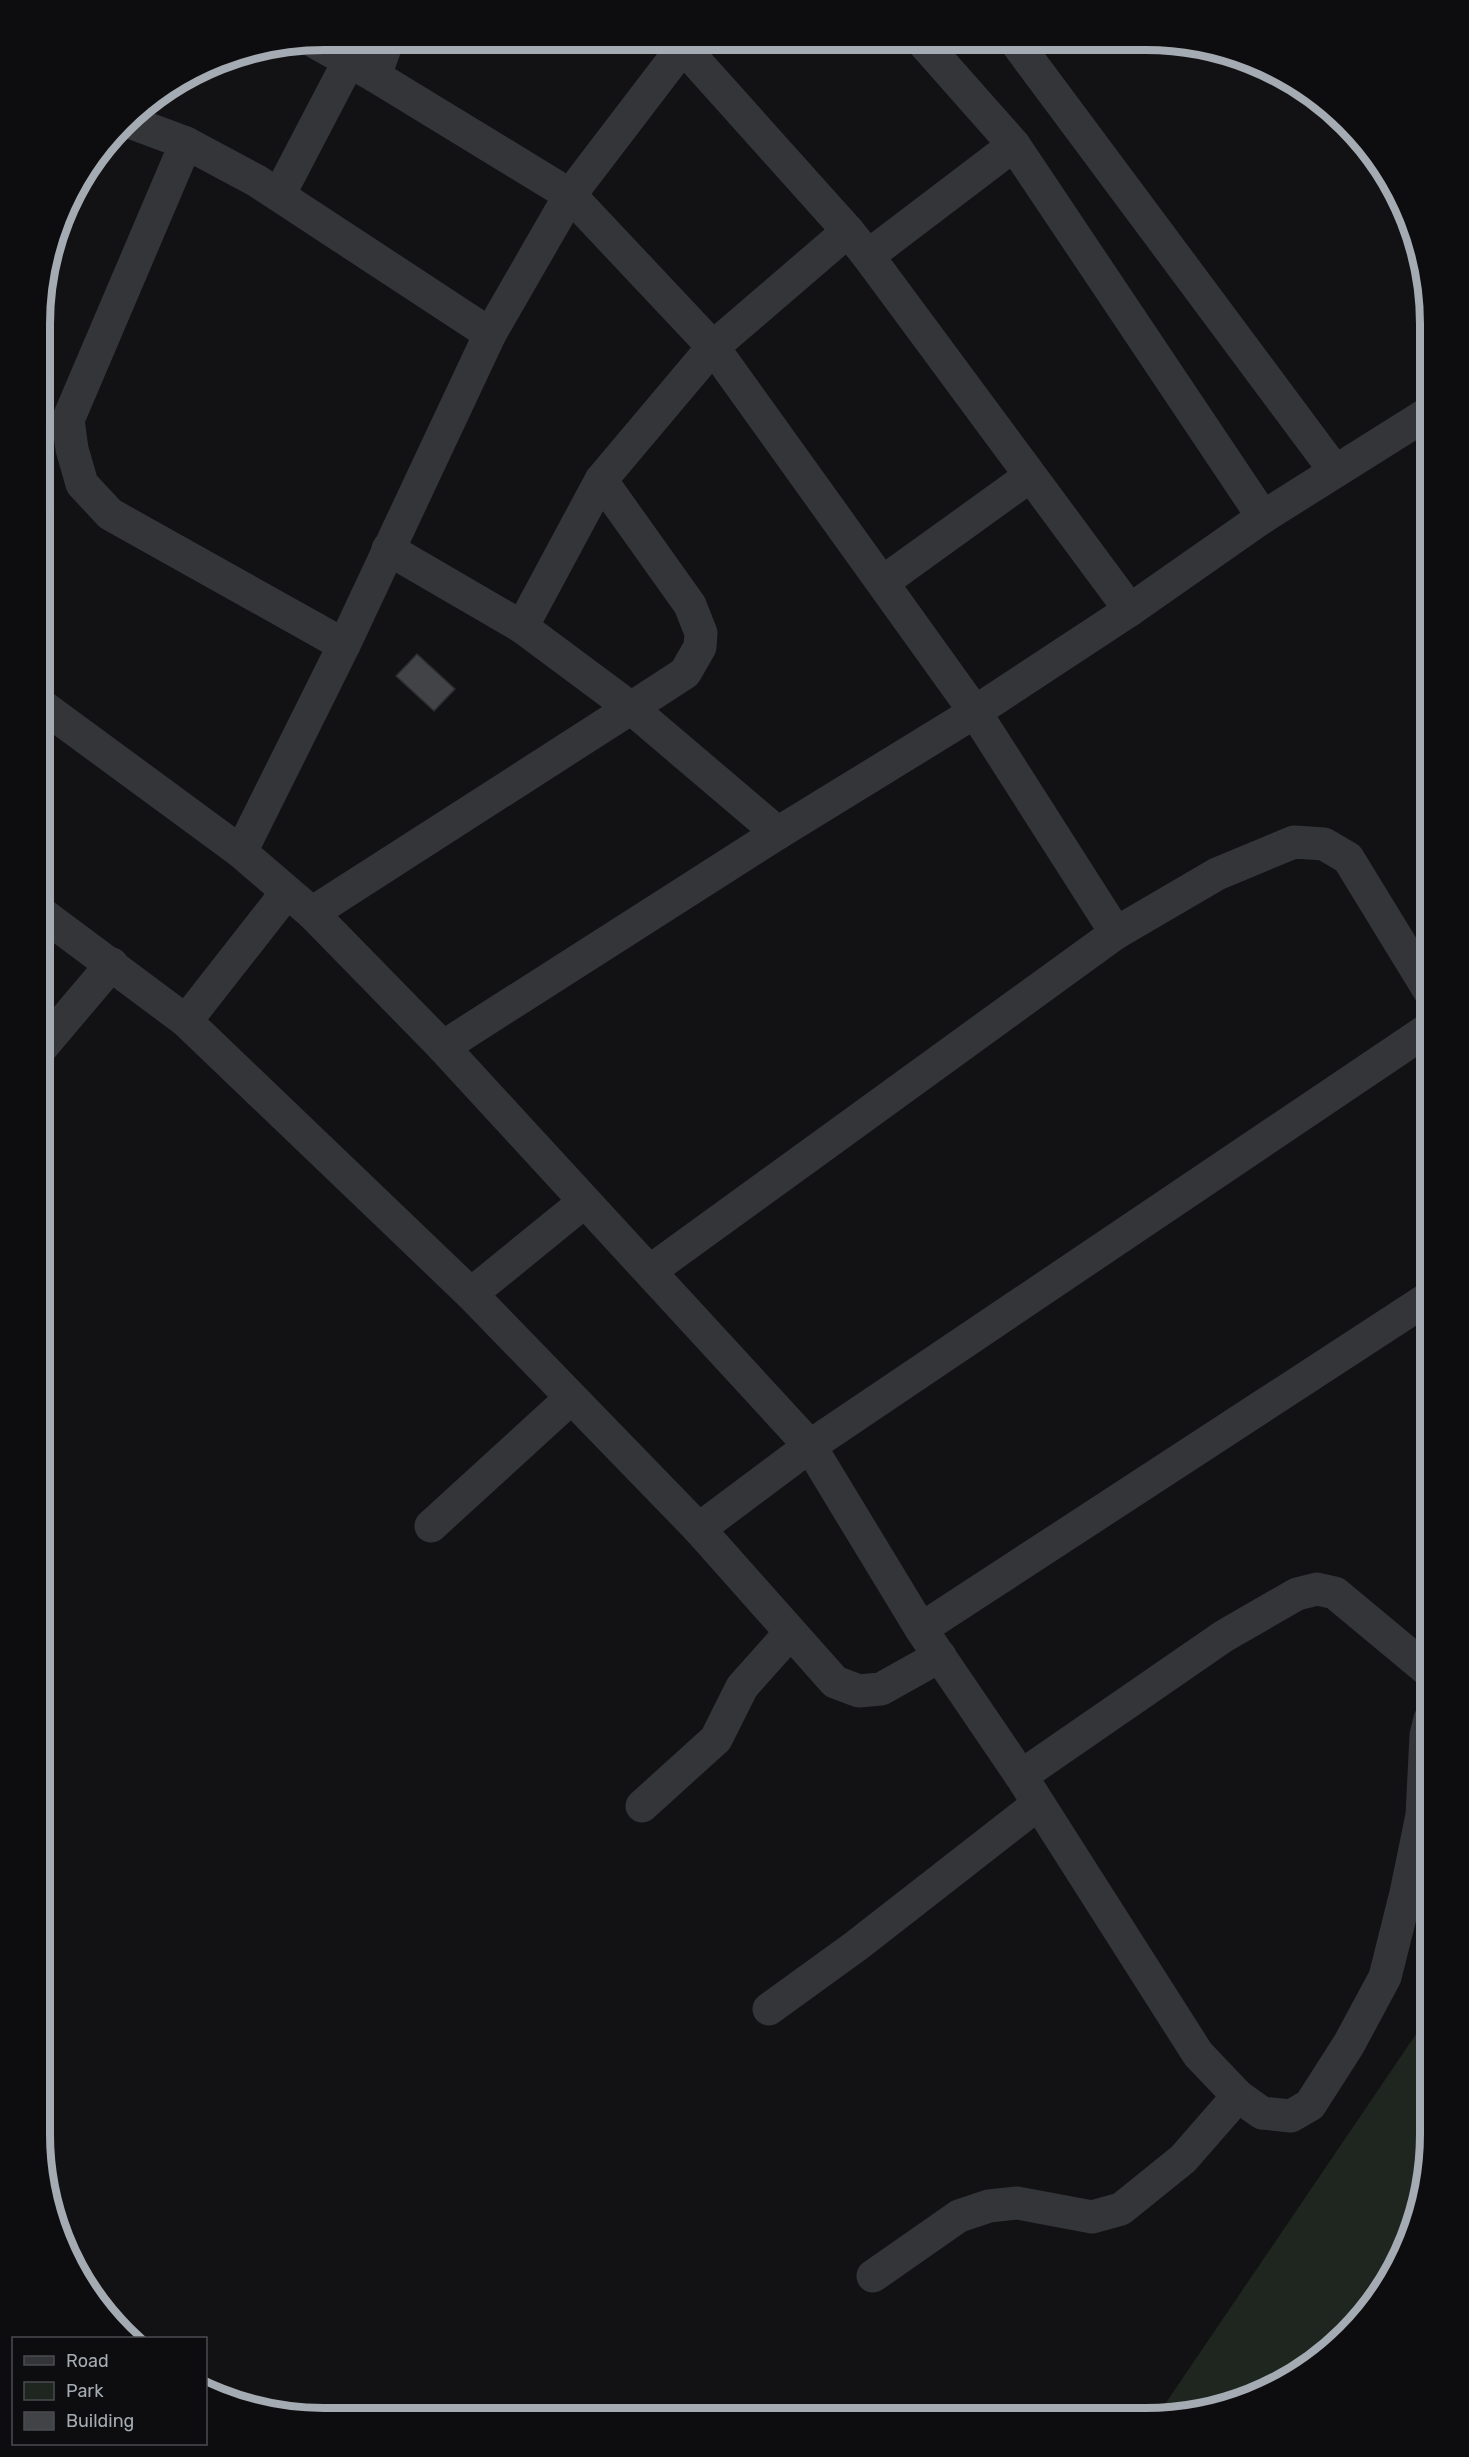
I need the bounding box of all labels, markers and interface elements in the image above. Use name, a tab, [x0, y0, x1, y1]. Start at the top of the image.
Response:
legend	[12, 2337, 207, 2445]
text: Road	[66, 2350, 109, 2372]
text: Park	[66, 2380, 104, 2402]
text: Building	[66, 2410, 134, 2432]

